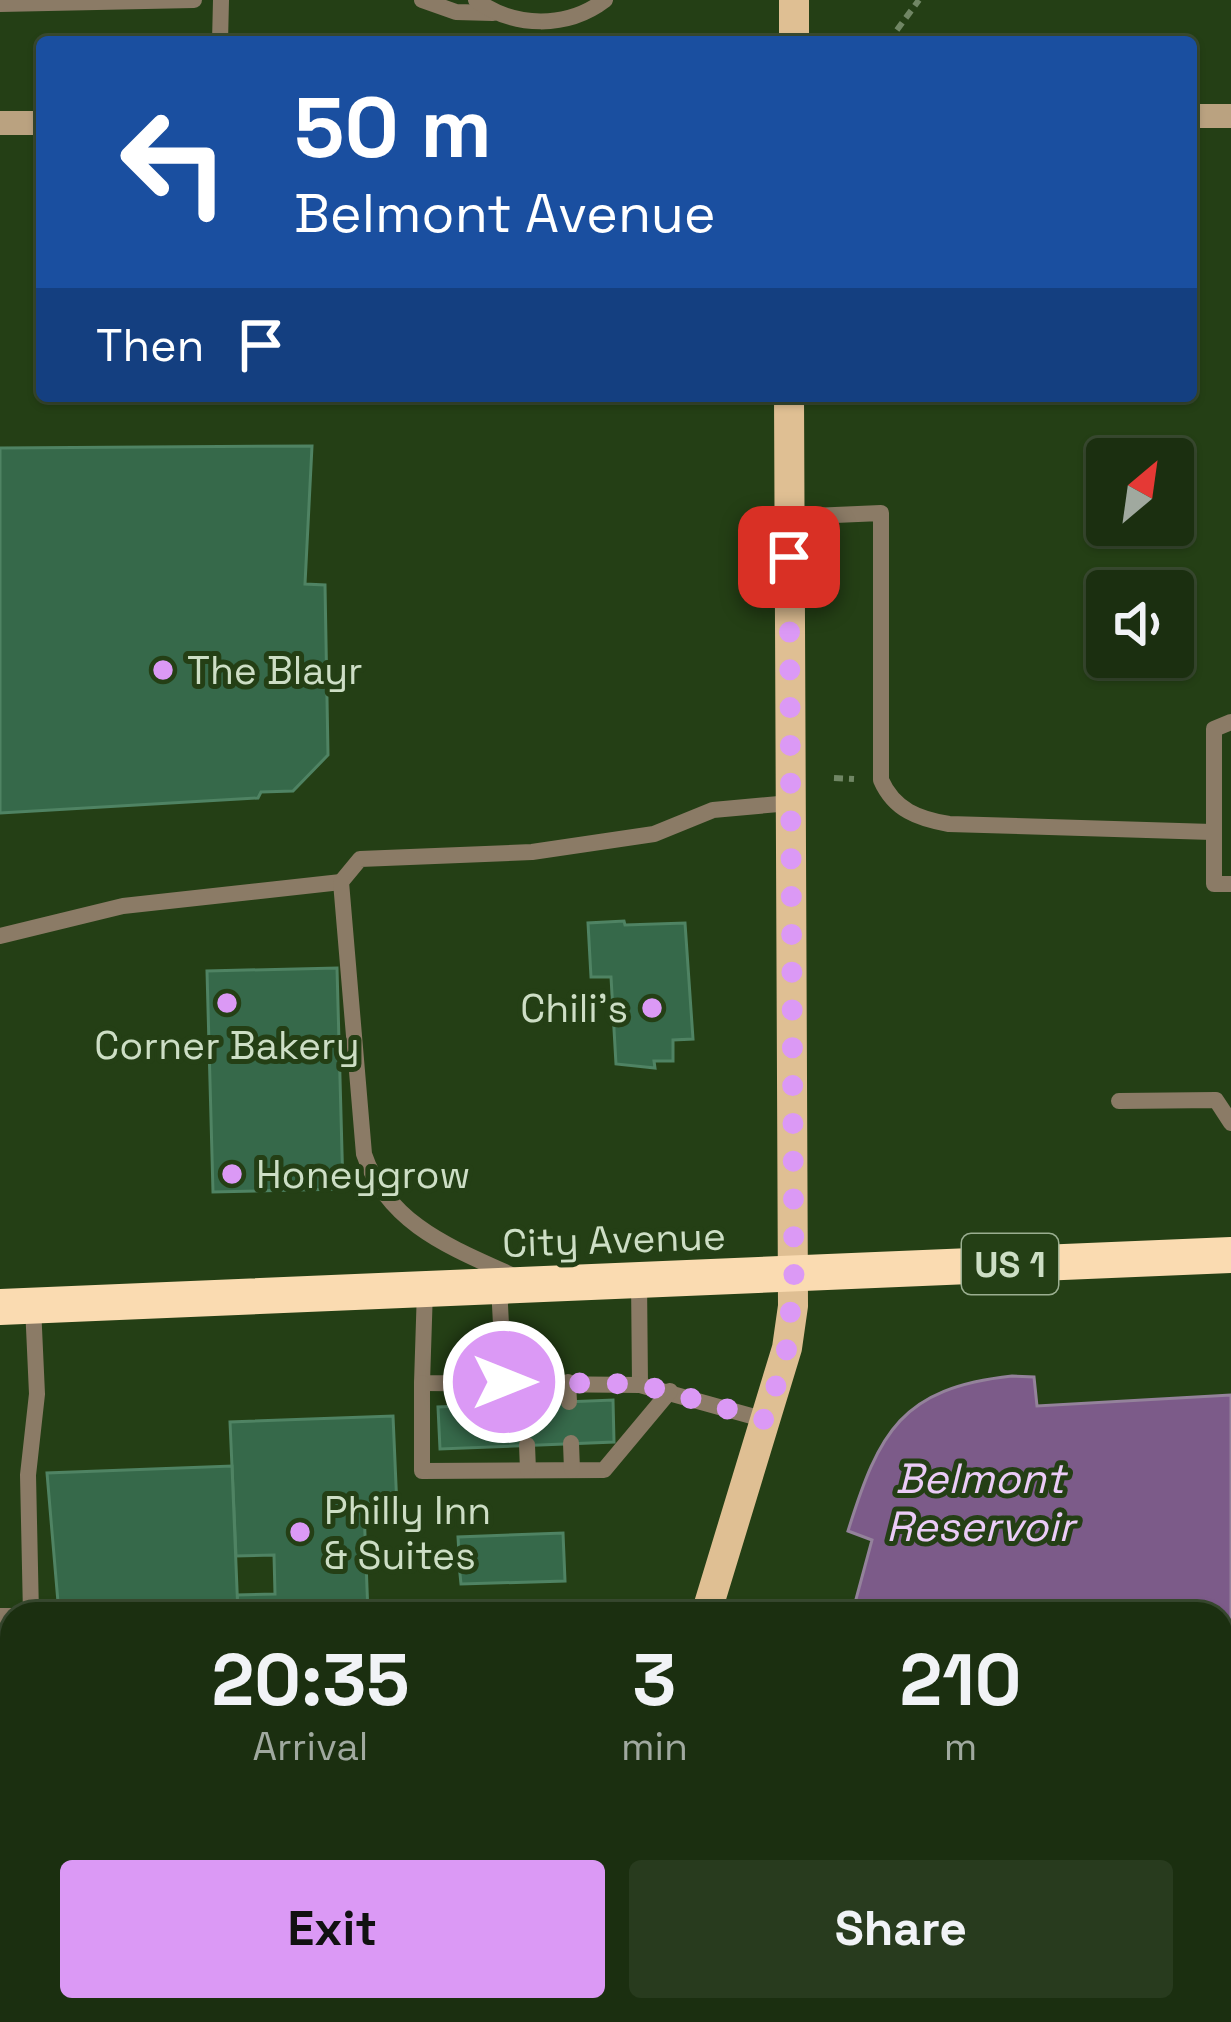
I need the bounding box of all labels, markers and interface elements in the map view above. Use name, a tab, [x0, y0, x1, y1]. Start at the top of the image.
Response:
text: 50 m	[294, 74, 492, 182]
icon: left	[96, 84, 252, 240]
text: Belmont Avenue	[294, 179, 716, 248]
icon: arrive	[228, 312, 294, 378]
text: Then	[96, 317, 204, 374]
north arrow	[1086, 438, 1194, 546]
map controls	[1086, 438, 1194, 678]
pin	[738, 506, 840, 608]
icon: arrive	[756, 524, 822, 590]
button: sound	[1086, 570, 1194, 678]
place label: The Blayr	[187, 646, 363, 695]
marker: The Blayr	[150, 657, 176, 683]
place label: Chili's	[520, 984, 628, 1033]
marker: Corner Bakery	[214, 990, 240, 1016]
marker: Chili's	[639, 995, 665, 1021]
place label: Corner Bakery	[94, 1021, 360, 1070]
place label: Honeygrow	[256, 1150, 471, 1199]
marker: Honeygrow	[219, 1161, 245, 1187]
street label: City Avenue	[501, 1211, 727, 1268]
road number: US 1	[962, 1234, 1058, 1294]
position arrow	[441, 1319, 567, 1445]
water label: Belmont Reservoir	[886, 1452, 1078, 1553]
place label: Philly Inn & Suites	[324, 1486, 491, 1580]
marker: Philly Inn & Suites	[287, 1519, 313, 1545]
text: 20:35	[212, 1634, 409, 1726]
text: 3	[633, 1634, 676, 1726]
text: 210	[899, 1634, 1021, 1726]
text: Arrival	[252, 1722, 368, 1771]
text: min	[621, 1722, 688, 1771]
text: m	[944, 1722, 977, 1771]
button: Exit	[60, 1860, 605, 1998]
button: Share	[629, 1860, 1173, 1998]

